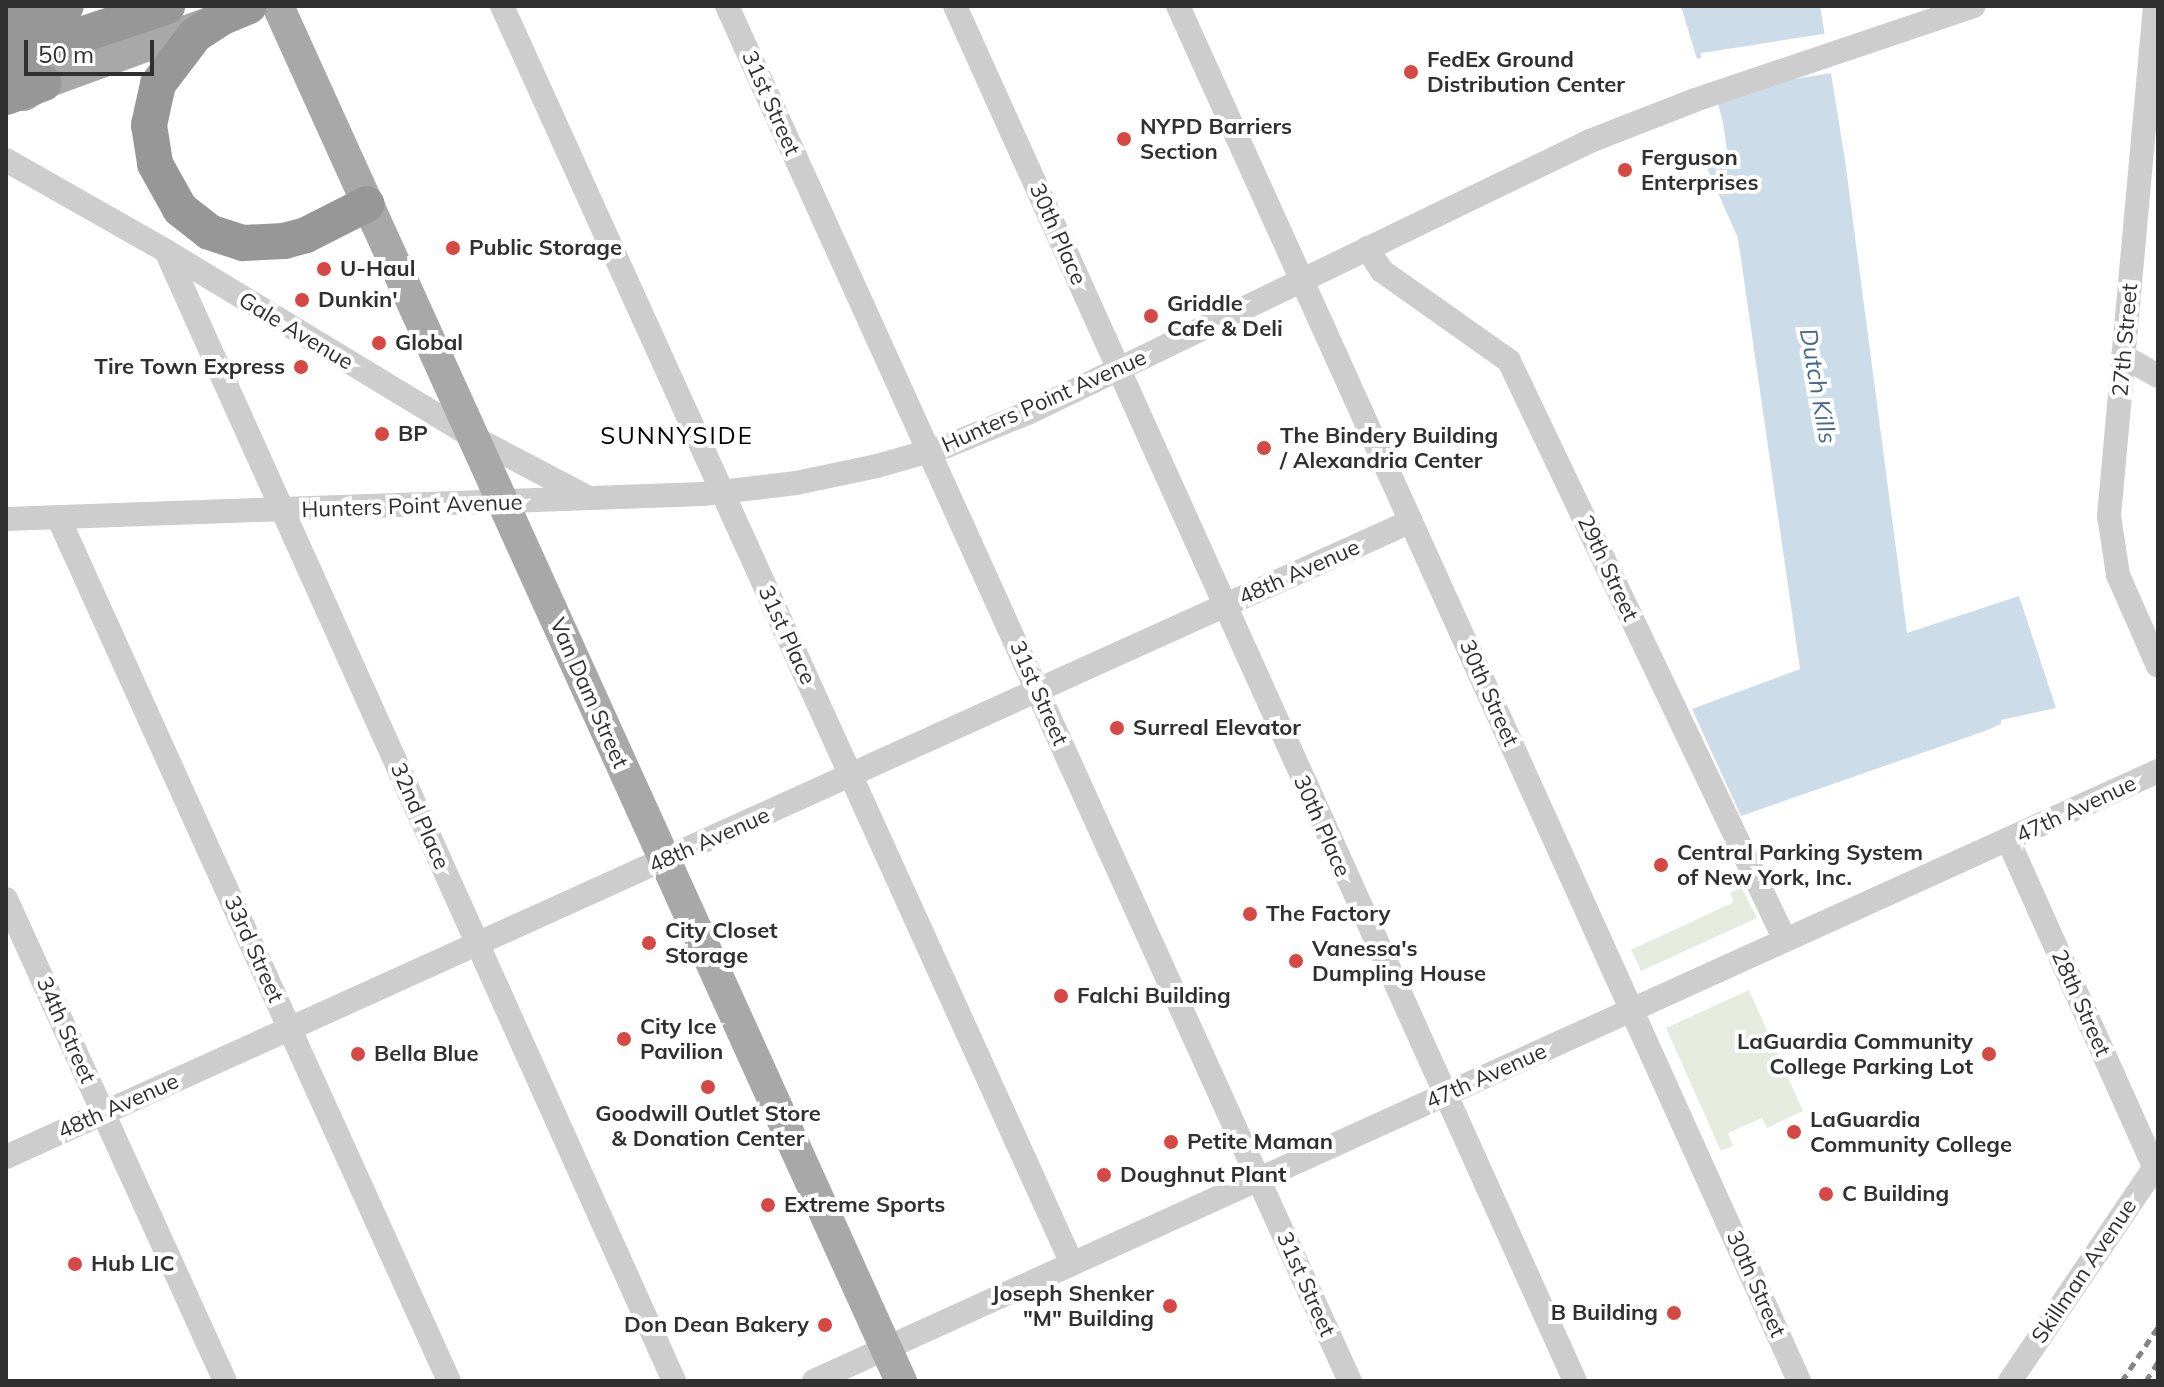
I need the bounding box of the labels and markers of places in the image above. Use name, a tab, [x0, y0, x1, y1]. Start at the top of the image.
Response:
place label: FedEx Ground Distribution Center	[1427, 46, 1625, 98]
marker: FedEx Ground Distribution Center	[1402, 63, 1420, 81]
place label: NYPD Barriers Section	[1140, 113, 1292, 164]
marker: NYPD Barriers Section	[1115, 130, 1133, 148]
place label: Ferguson Enterprises	[1641, 144, 1758, 196]
marker: Ferguson Enterprises	[1616, 161, 1634, 179]
place label: Public Storage	[469, 235, 622, 261]
marker: Public Storage	[444, 239, 462, 257]
place label: U-Haul	[340, 256, 415, 282]
marker: U-Haul	[315, 260, 333, 278]
place label: Dunkin'	[318, 287, 398, 313]
place label: Griddle Cafe & Deli	[1167, 290, 1283, 342]
marker: Dunkin'	[293, 291, 311, 309]
marker: Griddle Cafe & Deli	[1142, 307, 1160, 325]
place label: Global	[395, 330, 463, 356]
marker: Global	[370, 334, 388, 352]
place label: Tire Town Express	[94, 354, 285, 380]
marker: Tire Town Express	[292, 358, 310, 376]
place label: BP	[398, 421, 428, 447]
place label: The Bindery Building / Alexandria Center	[1280, 422, 1498, 474]
marker: BP	[373, 425, 391, 443]
marker: The Bindery Building / Alexandria Center	[1255, 439, 1273, 457]
place label: Surreal Elevator	[1133, 715, 1301, 741]
marker: Surreal Elevator	[1108, 719, 1126, 737]
place label: Central Parking System of New York, Inc.	[1677, 839, 1923, 890]
marker: Central Parking System of New York, Inc.	[1652, 856, 1670, 874]
place label: The Factory	[1266, 901, 1390, 927]
marker: The Factory	[1241, 905, 1259, 923]
place label: City Closet Storage	[665, 917, 778, 968]
marker: City Closet Storage	[640, 934, 658, 952]
place label: Vanessa's Dumpling House	[1312, 935, 1486, 986]
marker: Vanessa's Dumpling House	[1287, 952, 1305, 970]
place label: Falchi Building	[1077, 983, 1231, 1009]
marker: Falchi Building	[1052, 987, 1070, 1005]
place label: City Ice Pavilion	[640, 1013, 723, 1064]
place label: LaGuardia Community College Parking Lot	[1737, 1028, 1973, 1080]
marker: City Ice Pavilion	[615, 1030, 633, 1048]
place label: Bella Blue	[374, 1041, 478, 1067]
marker: Bella Blue	[349, 1045, 367, 1063]
marker: LaGuardia Community College Parking Lot	[1980, 1045, 1998, 1063]
marker: Goodwill Outlet Store & Donation Center	[699, 1078, 717, 1096]
place label: Goodwill Outlet Store & Donation Center	[595, 1100, 821, 1152]
place label: LaGuardia Community College	[1810, 1106, 2012, 1158]
marker: LaGuardia Community College	[1785, 1123, 1803, 1141]
place label: Petite Maman	[1187, 1129, 1333, 1155]
marker: Petite Maman	[1162, 1133, 1180, 1151]
place label: Doughnut Plant	[1120, 1162, 1286, 1188]
marker: Doughnut Plant	[1095, 1166, 1113, 1184]
place label: C Building	[1842, 1181, 1949, 1207]
marker: C Building	[1817, 1185, 1835, 1203]
place label: Extreme Sports	[784, 1192, 945, 1218]
marker: Extreme Sports	[759, 1196, 777, 1214]
place label: Hub LIC	[91, 1251, 174, 1277]
marker: Hub LIC	[66, 1255, 84, 1273]
place label: Joseph Shenker "M" Building	[992, 1280, 1154, 1332]
marker: Joseph Shenker "M" Building	[1161, 1297, 1179, 1315]
place label: B Building	[1551, 1300, 1658, 1326]
marker: B Building	[1665, 1304, 1683, 1322]
place label: Don Dean Bakery	[624, 1312, 809, 1338]
marker: Don Dean Bakery	[816, 1316, 834, 1334]

